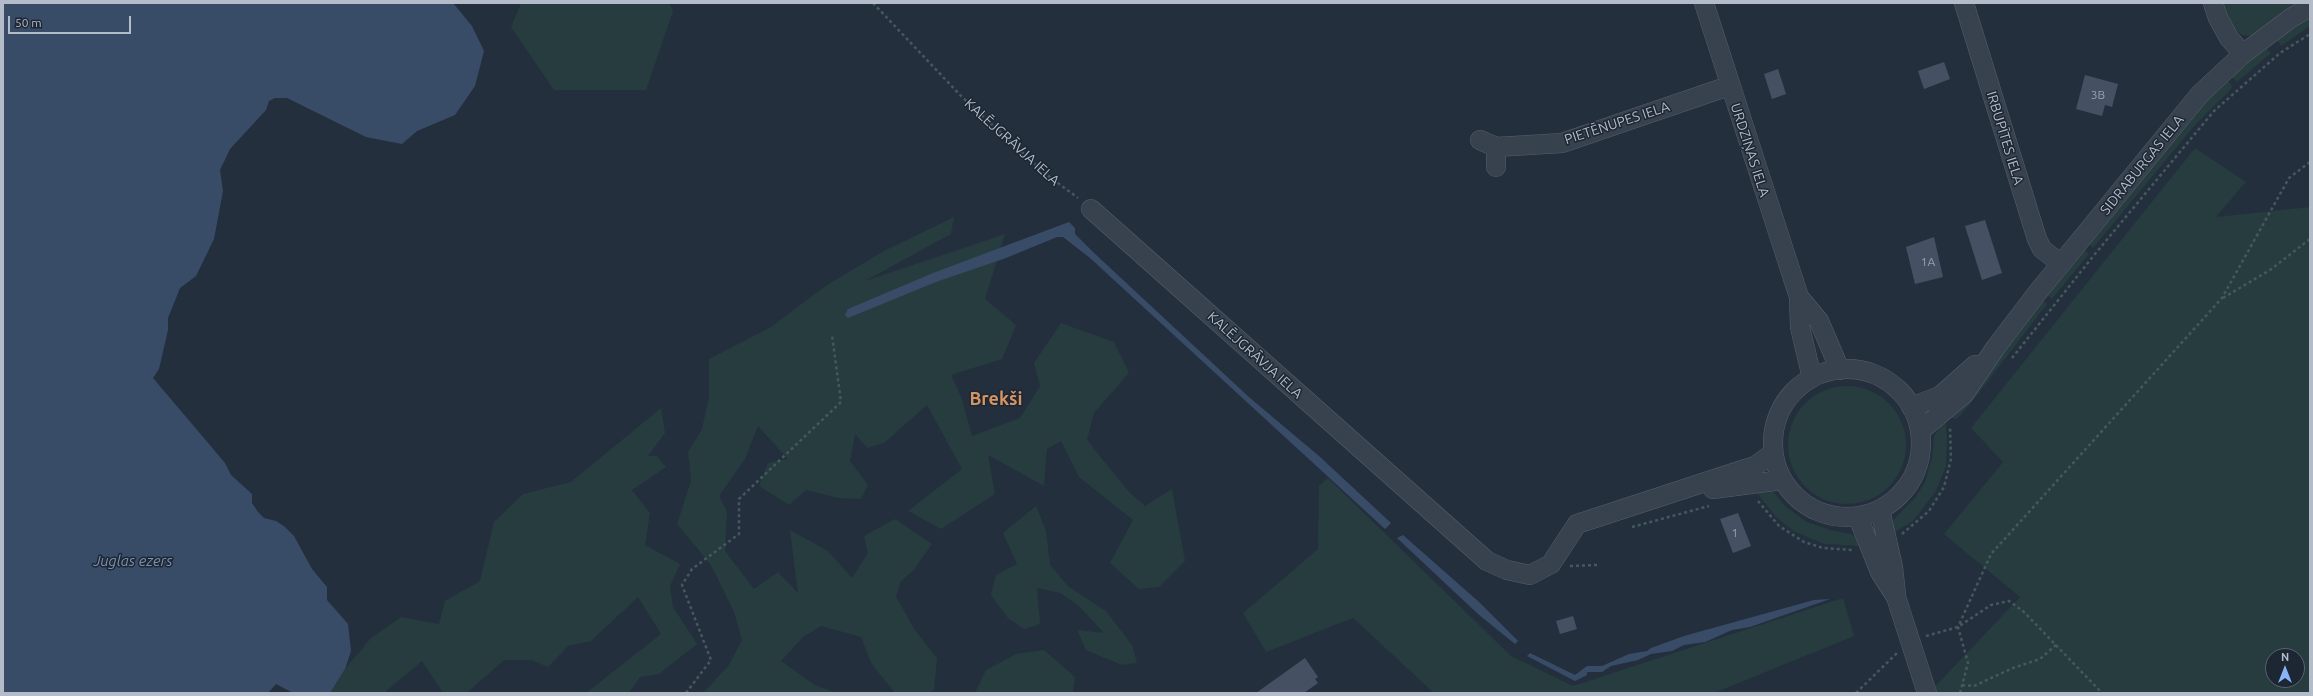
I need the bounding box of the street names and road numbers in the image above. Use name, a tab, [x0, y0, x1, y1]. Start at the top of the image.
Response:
street label: IRBUPĪTES IELA	[1983, 89, 2027, 187]
street label: KALĒJGRĀVJA IELA	[961, 95, 1063, 189]
street label: PIETĒNUPES IELA	[1562, 98, 1672, 148]
street label: URDZIŅAS IELA	[1727, 101, 1773, 199]
street label: SIDRABURGAS IELA	[2097, 112, 2187, 218]
street label: KALĒJGRĀVJA IELA	[1204, 308, 1306, 402]

